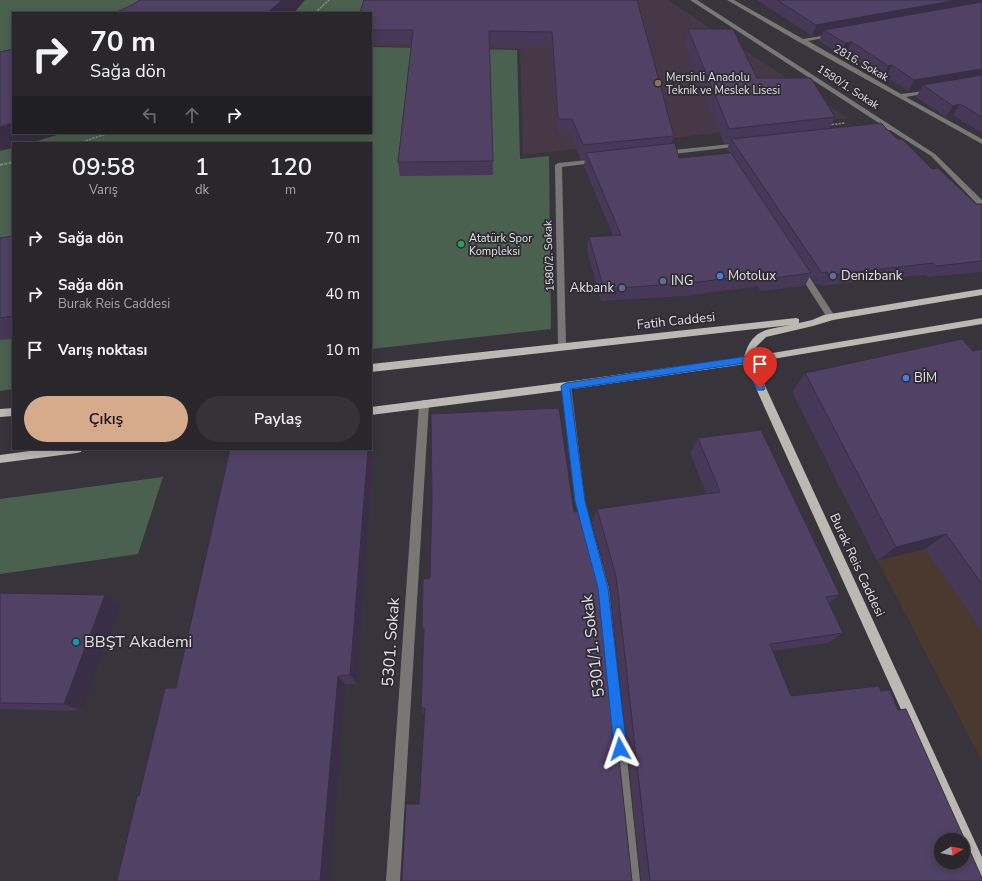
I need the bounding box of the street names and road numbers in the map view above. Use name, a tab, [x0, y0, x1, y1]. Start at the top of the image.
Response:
street label: 2816. Sokak	[831, 41, 892, 85]
street label: 1580/1. Sokak	[814, 61, 882, 113]
street label: 1580/2. Sokak	[540, 220, 558, 292]
street label: Fatih Caddesi	[636, 308, 716, 334]
street label: Burak Reis Caddesi	[825, 510, 889, 620]
street label: 5301/1. Sokak	[576, 592, 610, 699]
street label: 5301. Sokak	[377, 596, 405, 687]

